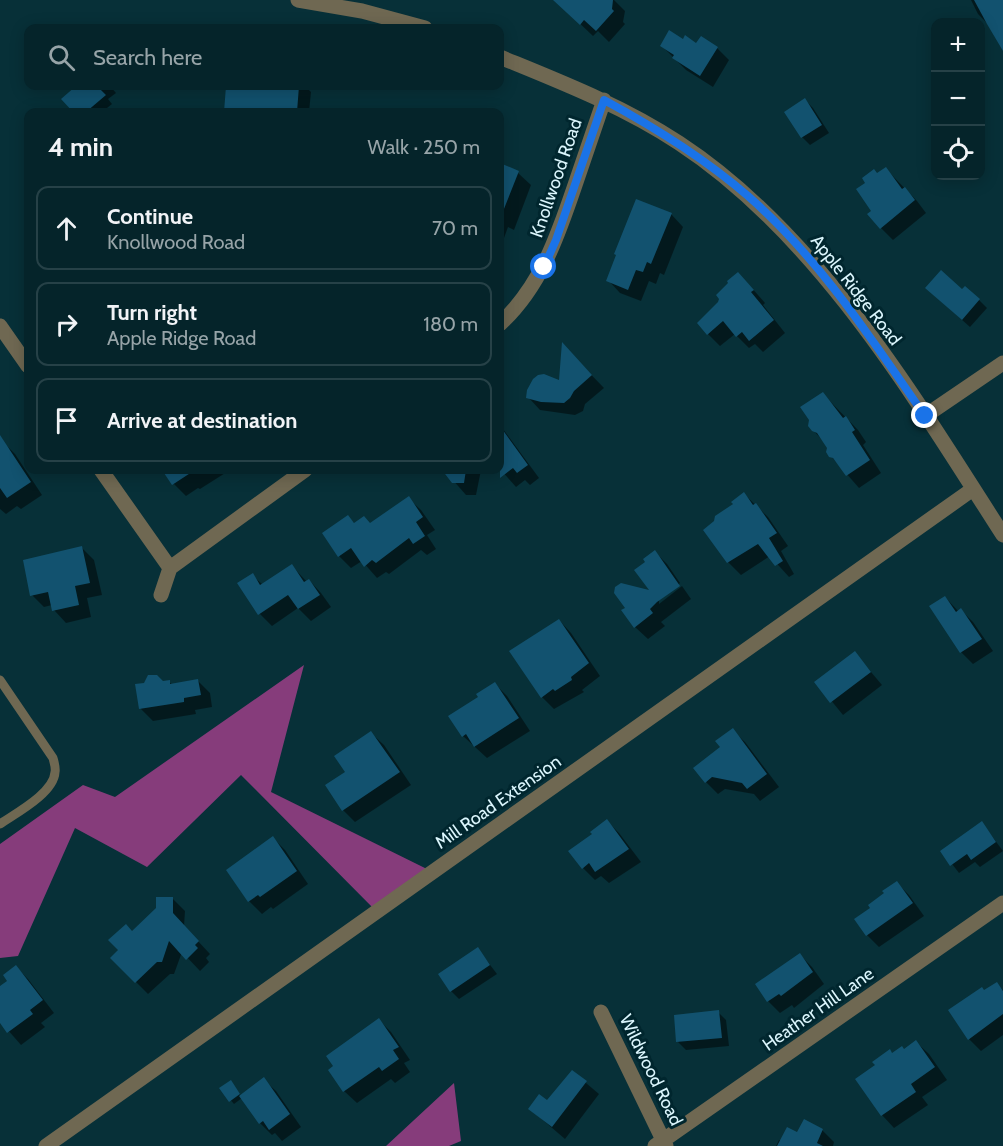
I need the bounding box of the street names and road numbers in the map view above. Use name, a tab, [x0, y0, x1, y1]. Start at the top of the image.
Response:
street label: Knollwood Road	[525, 116, 587, 240]
street label: Apple Ridge Road	[806, 230, 906, 350]
street label: Mill Road Extension	[431, 750, 565, 854]
street label: Heather Hill Lane	[758, 962, 878, 1056]
street label: Wildwood Road	[615, 1011, 687, 1129]

